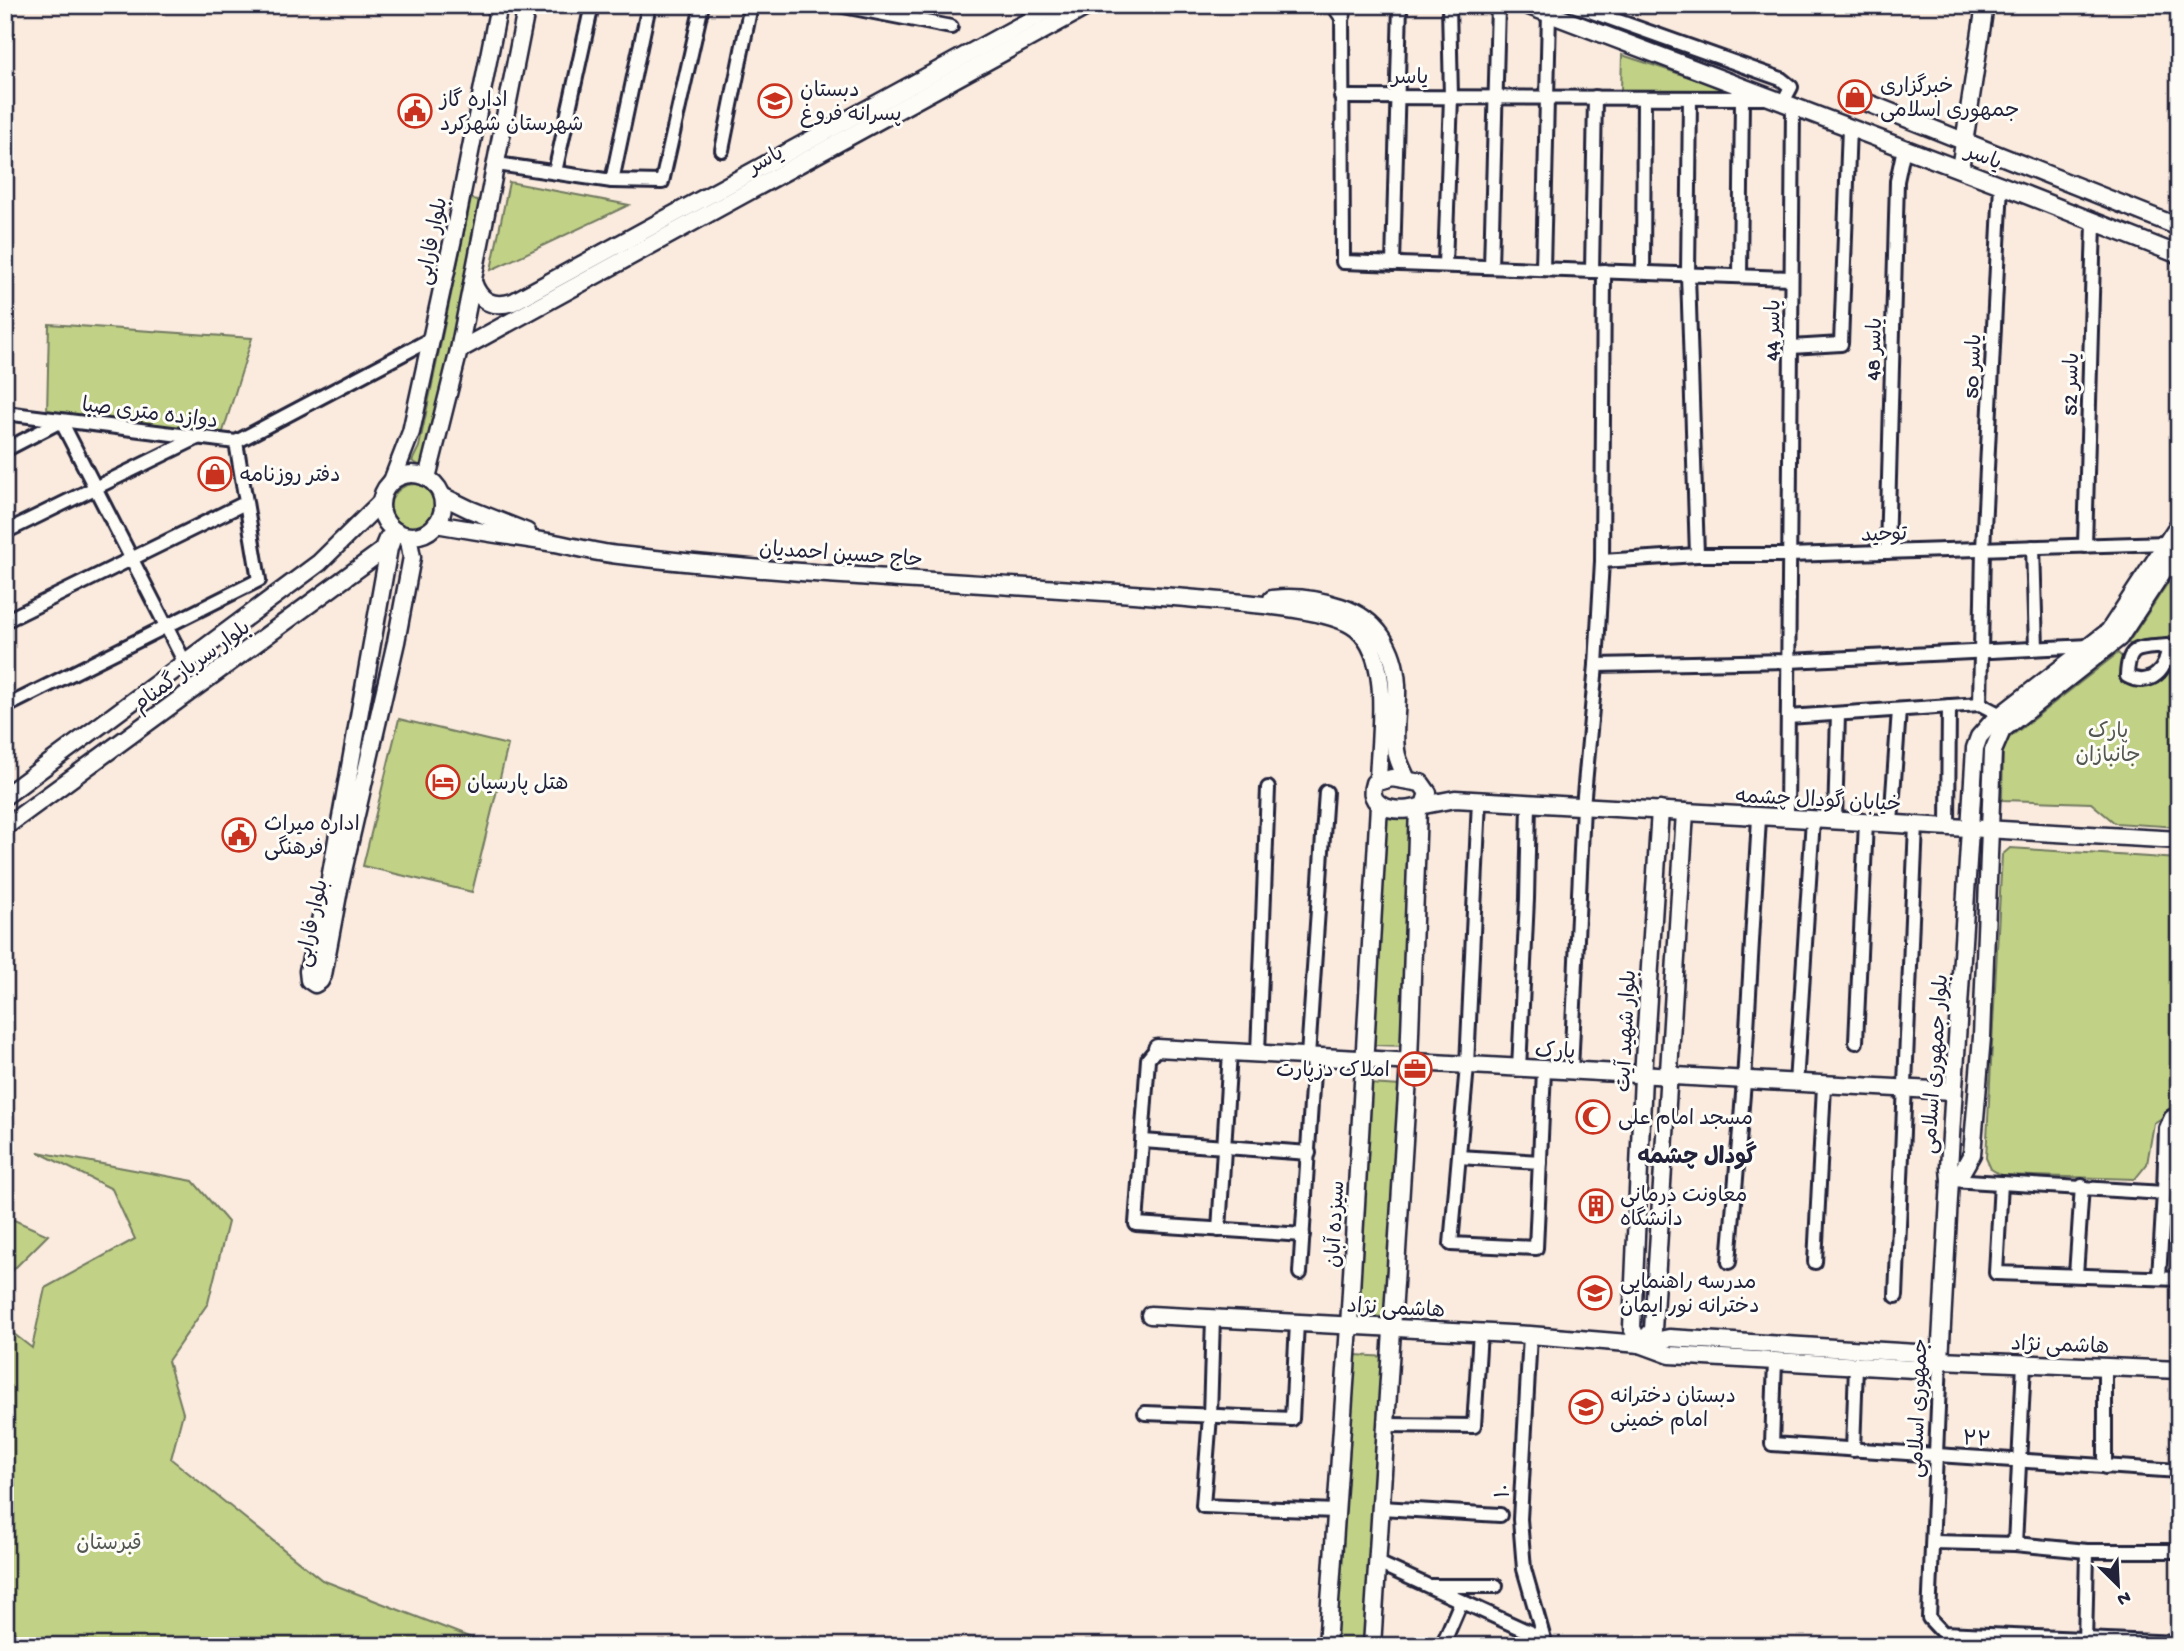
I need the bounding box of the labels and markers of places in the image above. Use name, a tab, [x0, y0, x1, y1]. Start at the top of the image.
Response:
place label: خبرگزاری جمهوری اسلامی	[1880, 73, 2019, 125]
shop icon: خبرگزاری جمهوری اسلامی	[1836, 78, 1874, 116]
place label: دبستان پسرانه فروغ	[800, 80, 902, 129]
school or university icon: دبستان پسرانه فروغ	[756, 82, 794, 120]
place label: اداره گاز شهرستان شهرکرد	[438, 87, 584, 139]
public building icon: اداره گاز شهرستان شهرکرد	[396, 92, 434, 130]
shop icon: دفتر روزنامه	[196, 455, 234, 493]
place label: دفتر روزنامه	[240, 465, 340, 490]
hotel icon: هتل پارسیان	[424, 763, 462, 801]
place label: هتل پارسیان	[467, 773, 569, 798]
place label: اداره میراث فرهنگی	[264, 814, 360, 863]
public building icon: اداره میراث فرهنگی	[220, 816, 258, 854]
office icon: املاک دزپارت	[1396, 1050, 1434, 1088]
place label: املاک دزپارت	[1276, 1060, 1390, 1085]
mosque icon: مسجد امام علی	[1574, 1098, 1612, 1136]
place label: مسجد امام علی	[1618, 1108, 1753, 1133]
place label: معاونت درمانی دانشگاه	[1620, 1185, 1747, 1234]
building icon: معاونت درمانی دانشگاه	[1577, 1187, 1615, 1225]
place label: مدرسه راهنمایی دخترانه نور ایمان	[1620, 1272, 1759, 1321]
school or university icon: مدرسه راهنمایی دخترانه نور ایمان	[1576, 1274, 1614, 1312]
place label: دبستان دخترانه امام خمینی	[1610, 1386, 1736, 1435]
school or university icon: دبستان دخترانه امام خمینی	[1567, 1388, 1605, 1426]

